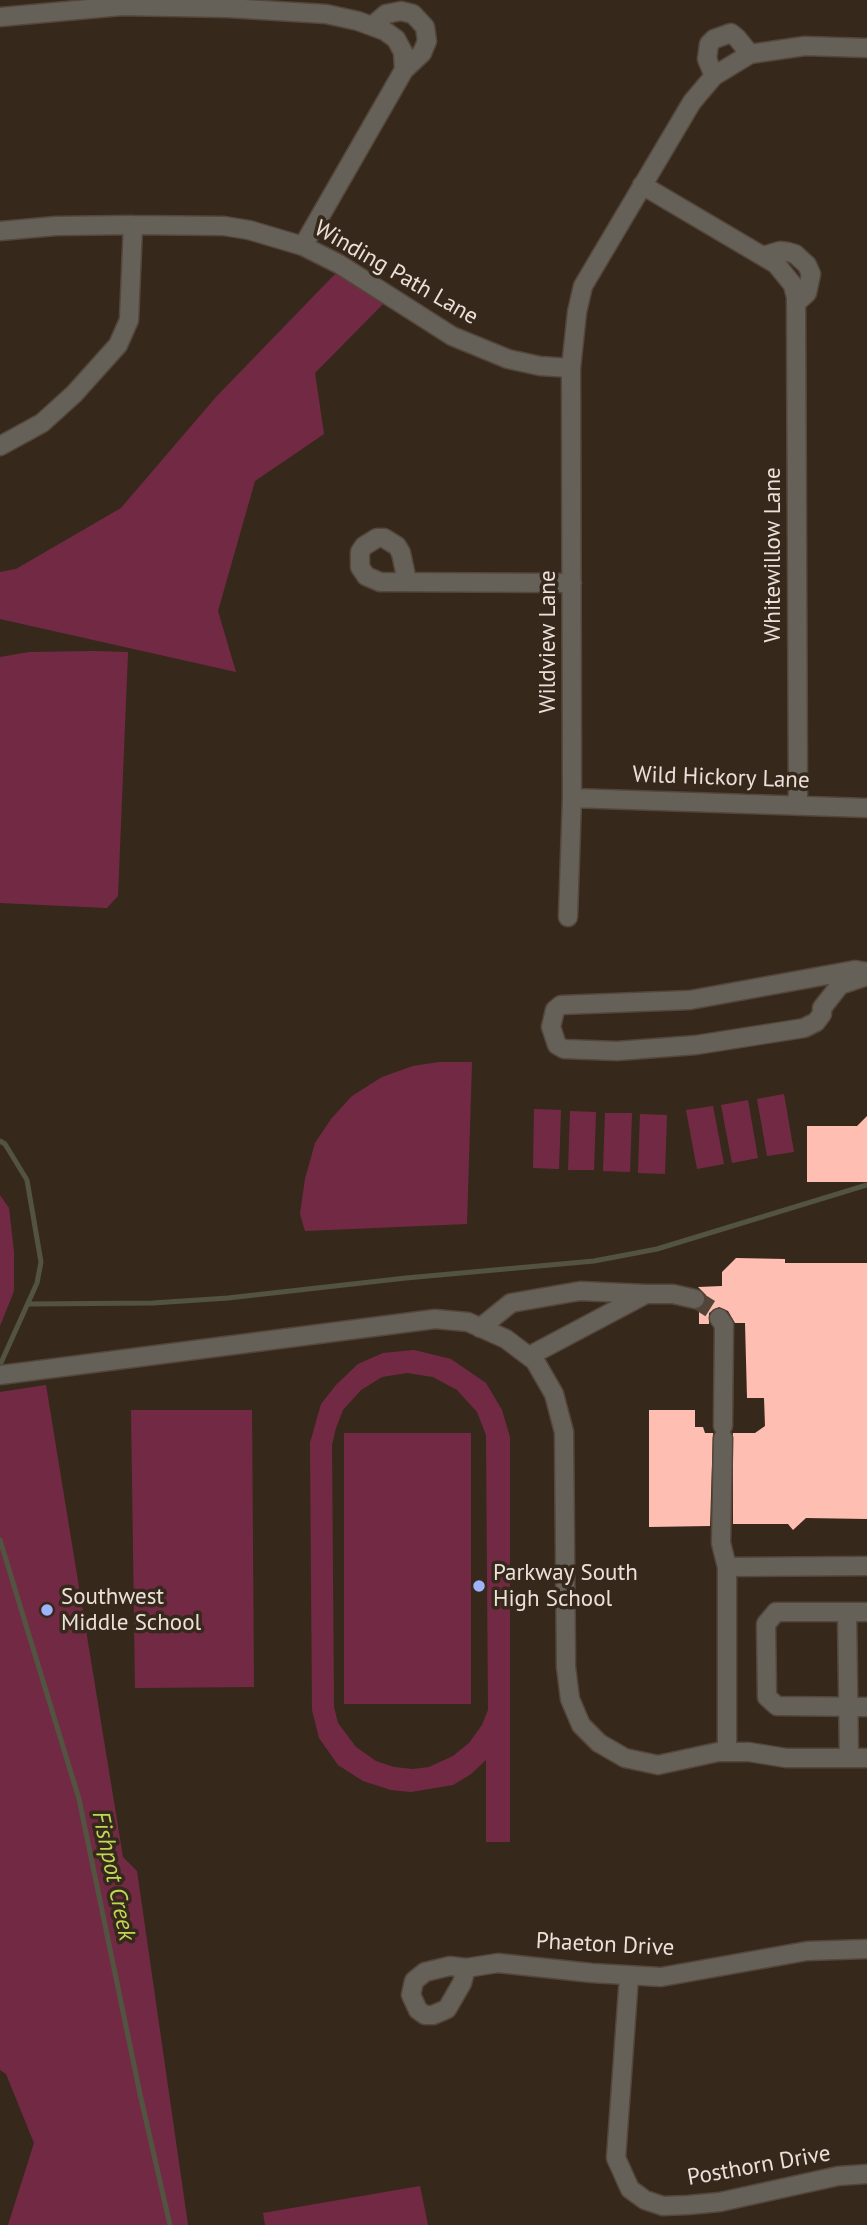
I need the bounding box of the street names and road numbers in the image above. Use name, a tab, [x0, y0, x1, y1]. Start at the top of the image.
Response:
street label: Winding Path Lane	[309, 215, 483, 331]
street label: Whitewillow Lane	[759, 467, 787, 643]
street label: Wildview Lane	[534, 570, 562, 714]
street label: Wild Hickory Lane	[632, 761, 810, 795]
street label: Phaeton Drive	[535, 1928, 675, 1962]
street label: Posthorn Drive	[685, 2140, 833, 2192]

